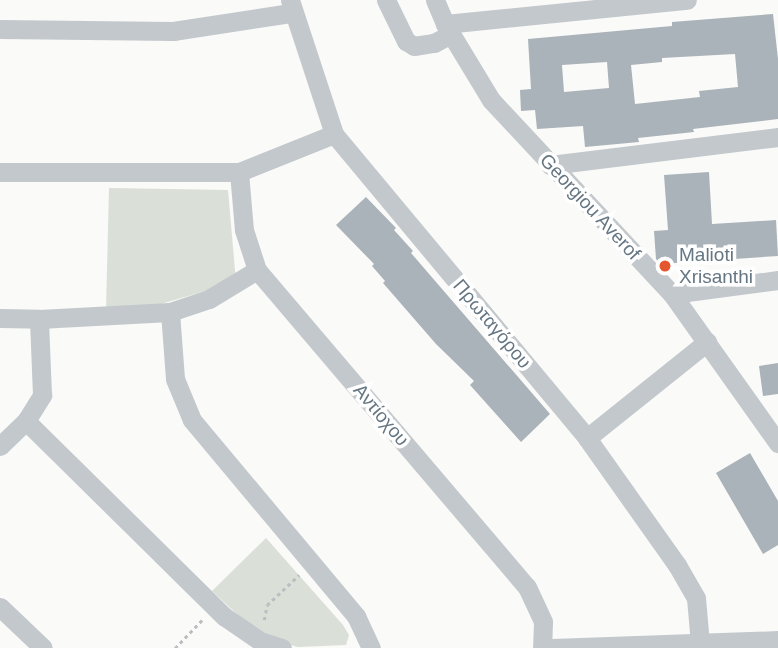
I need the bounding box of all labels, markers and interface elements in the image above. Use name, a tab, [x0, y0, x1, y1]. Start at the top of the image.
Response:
street label: Georgiou Averof	[535, 149, 645, 265]
place label: Malioti Xrisanthi	[679, 244, 753, 288]
marker: Malioti Xrisanthi	[657, 258, 673, 274]
street label: Πρωταγόρου	[448, 275, 536, 373]
street label: Αντίοχου	[348, 379, 414, 451]

